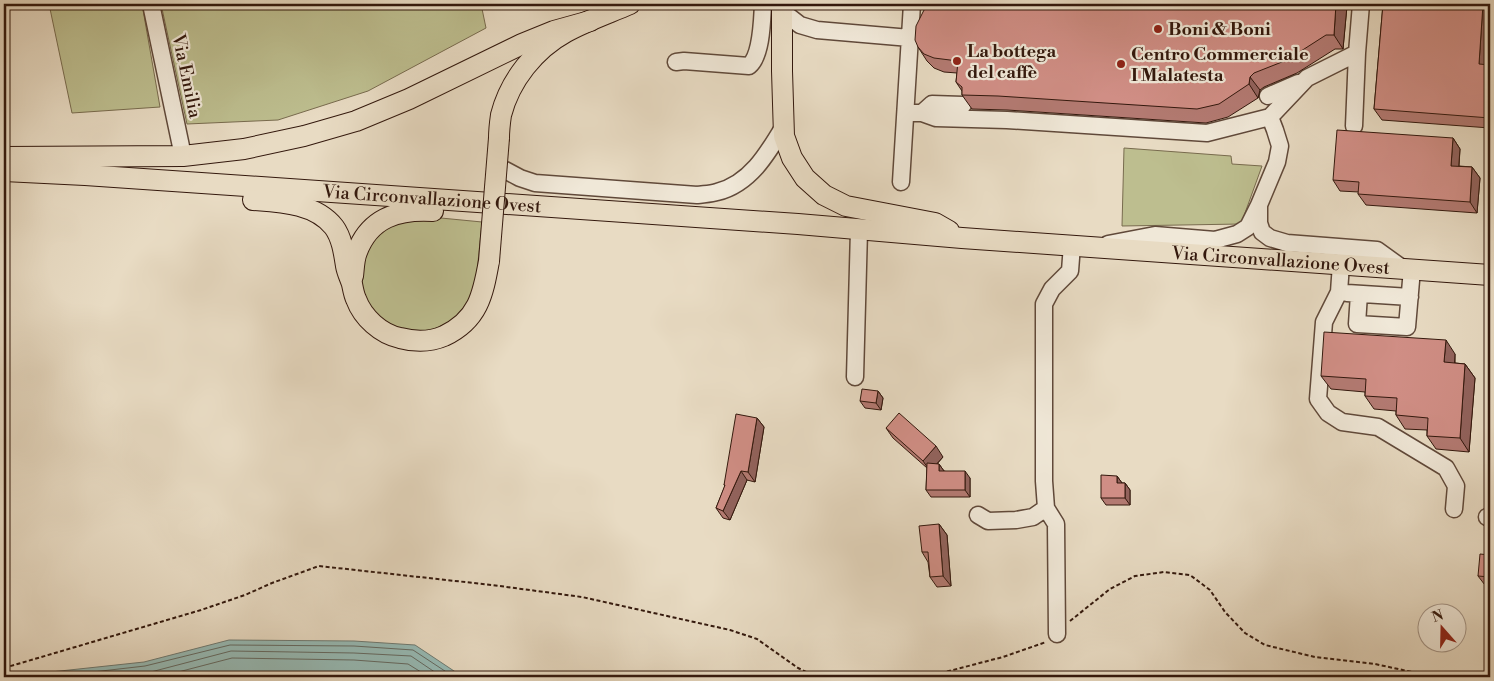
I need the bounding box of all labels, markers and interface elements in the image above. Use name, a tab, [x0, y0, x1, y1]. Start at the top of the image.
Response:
place label: Boni & Boni	[1168, 18, 1271, 41]
marker: Boni & Boni	[1152, 23, 1164, 35]
street label: Via Emilia	[166, 31, 207, 121]
place label: La bottega del caffè	[967, 40, 1056, 84]
place label: Centro Commerciale I Malatesta	[1131, 43, 1309, 87]
marker: La bottega del caffè	[951, 55, 963, 67]
marker: Centro Commerciale I Malatesta	[1115, 58, 1127, 70]
street label: Via Circonvallazione Ovest	[321, 180, 543, 218]
street label: Via Circonvallazione Ovest	[1170, 242, 1391, 280]
north arrow	[1416, 604, 1466, 654]
text: N	[1430, 606, 1446, 627]

